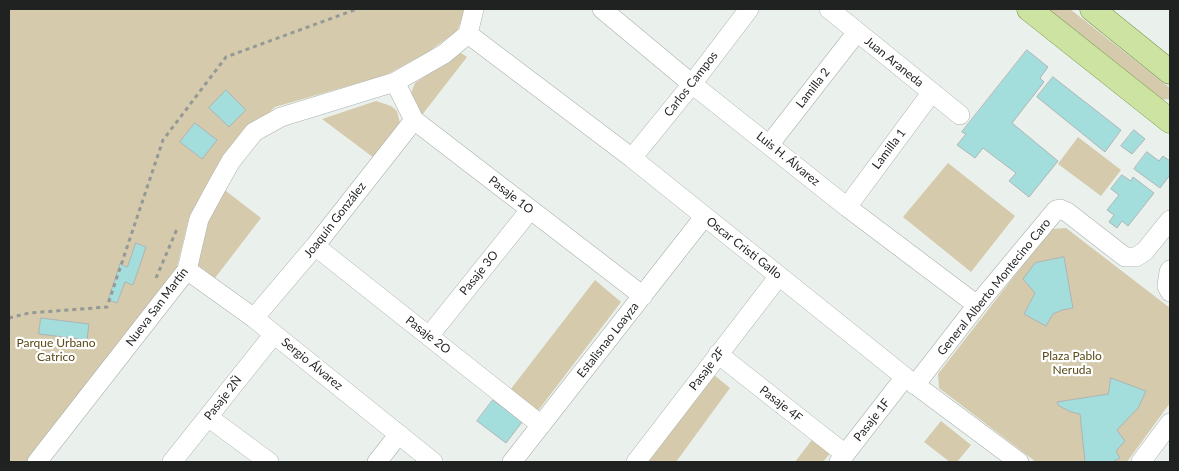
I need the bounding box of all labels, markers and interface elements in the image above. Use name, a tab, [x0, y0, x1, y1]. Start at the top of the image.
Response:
street label: Juan Araneda	[862, 34, 926, 90]
street label: Carlos Campos	[661, 49, 721, 119]
street label: Lamilla 2	[793, 65, 833, 111]
street label: Lamilla 1	[869, 126, 909, 172]
street label: Luis H. Álvarez	[753, 129, 823, 189]
street label: Pasaje 1O	[486, 173, 536, 217]
street label: Joaquín González	[301, 179, 369, 261]
street label: Oscar Cristi Gallo	[703, 214, 785, 282]
street label: General Alberto Montecino Caro	[934, 216, 1054, 358]
street label: Pasaje 3O	[457, 248, 501, 298]
street label: Nueva San Martín	[123, 265, 191, 349]
street label: Estalisnao Loayza	[574, 299, 642, 381]
street label: Pasaje 2O	[403, 313, 453, 357]
street label: Sergio Álvarez	[278, 335, 346, 393]
park label: Parque Urbano Catrico	[16, 336, 96, 364]
street label: Pasaje 2F	[686, 345, 728, 393]
park label: Plaza Pablo Neruda	[1042, 349, 1102, 377]
street label: Pasaje 2Ñ	[201, 373, 245, 423]
street label: Pasaje 4F	[757, 383, 805, 425]
street label: Pasaje 1F	[851, 396, 893, 444]

